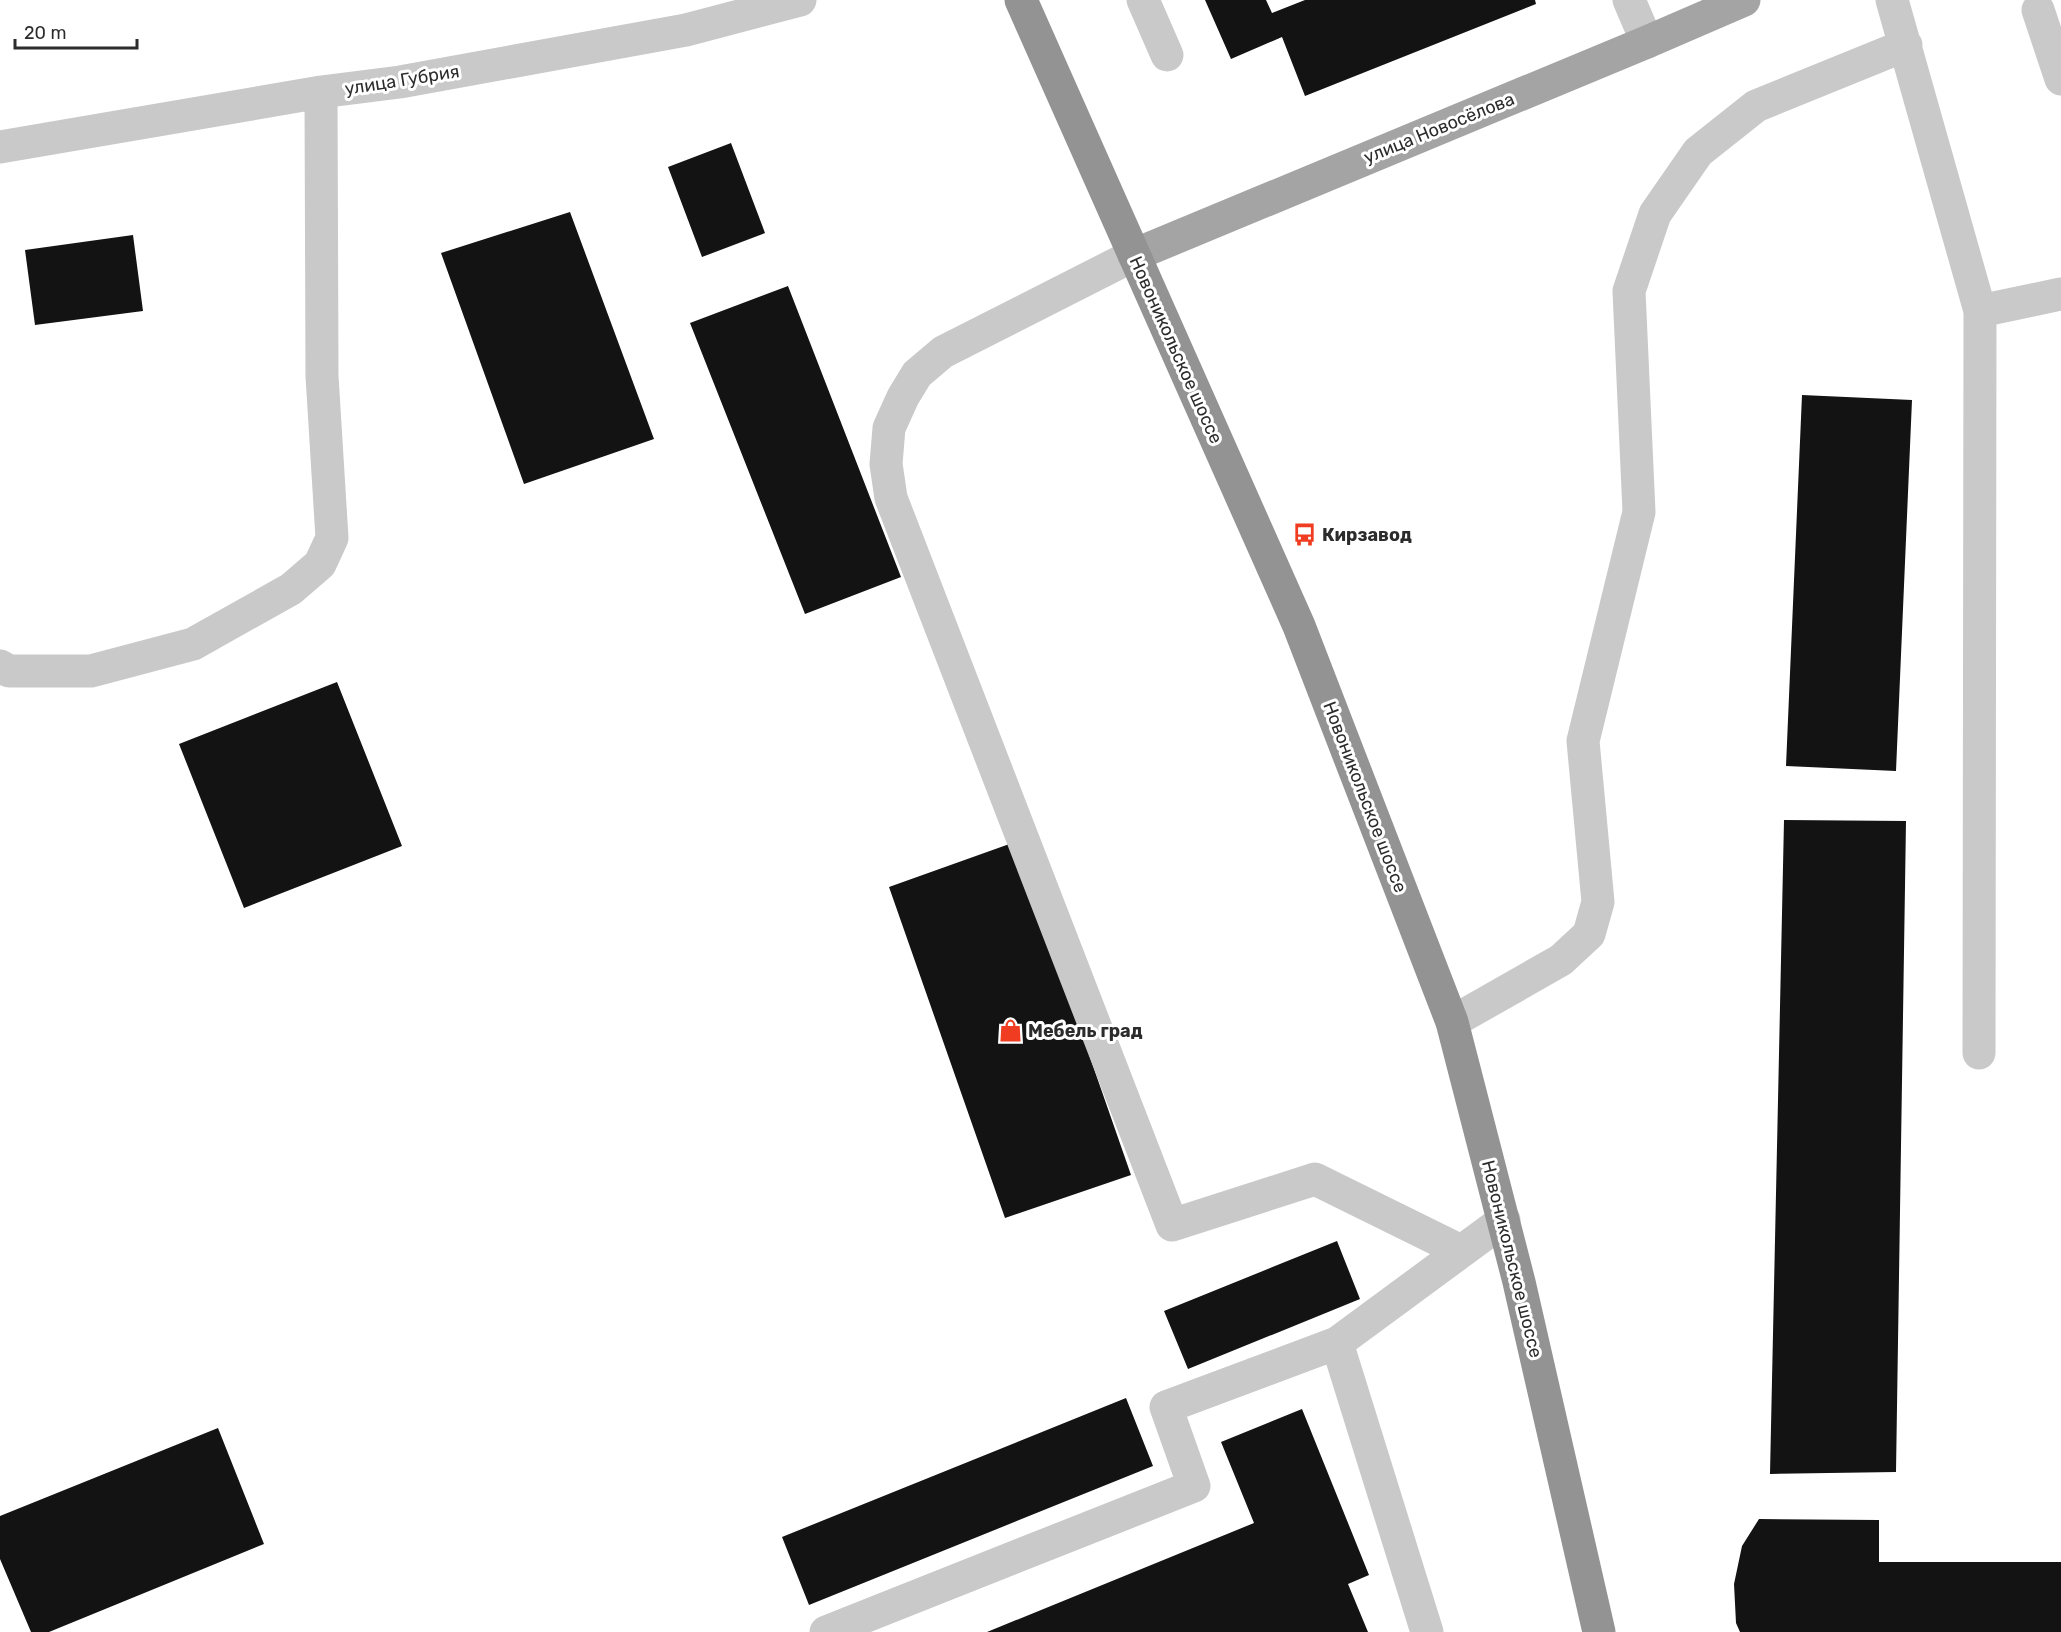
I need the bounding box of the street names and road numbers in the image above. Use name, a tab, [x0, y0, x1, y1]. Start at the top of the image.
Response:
street label: улица Губрия	[343, 60, 461, 100]
street label: улица Новосёлова	[1360, 88, 1518, 168]
street label: Новоникольское шоссе	[1125, 253, 1227, 447]
street label: Новоникольское шоссе	[1318, 698, 1412, 896]
street label: Новоникольское шоссе	[1477, 1158, 1547, 1360]

